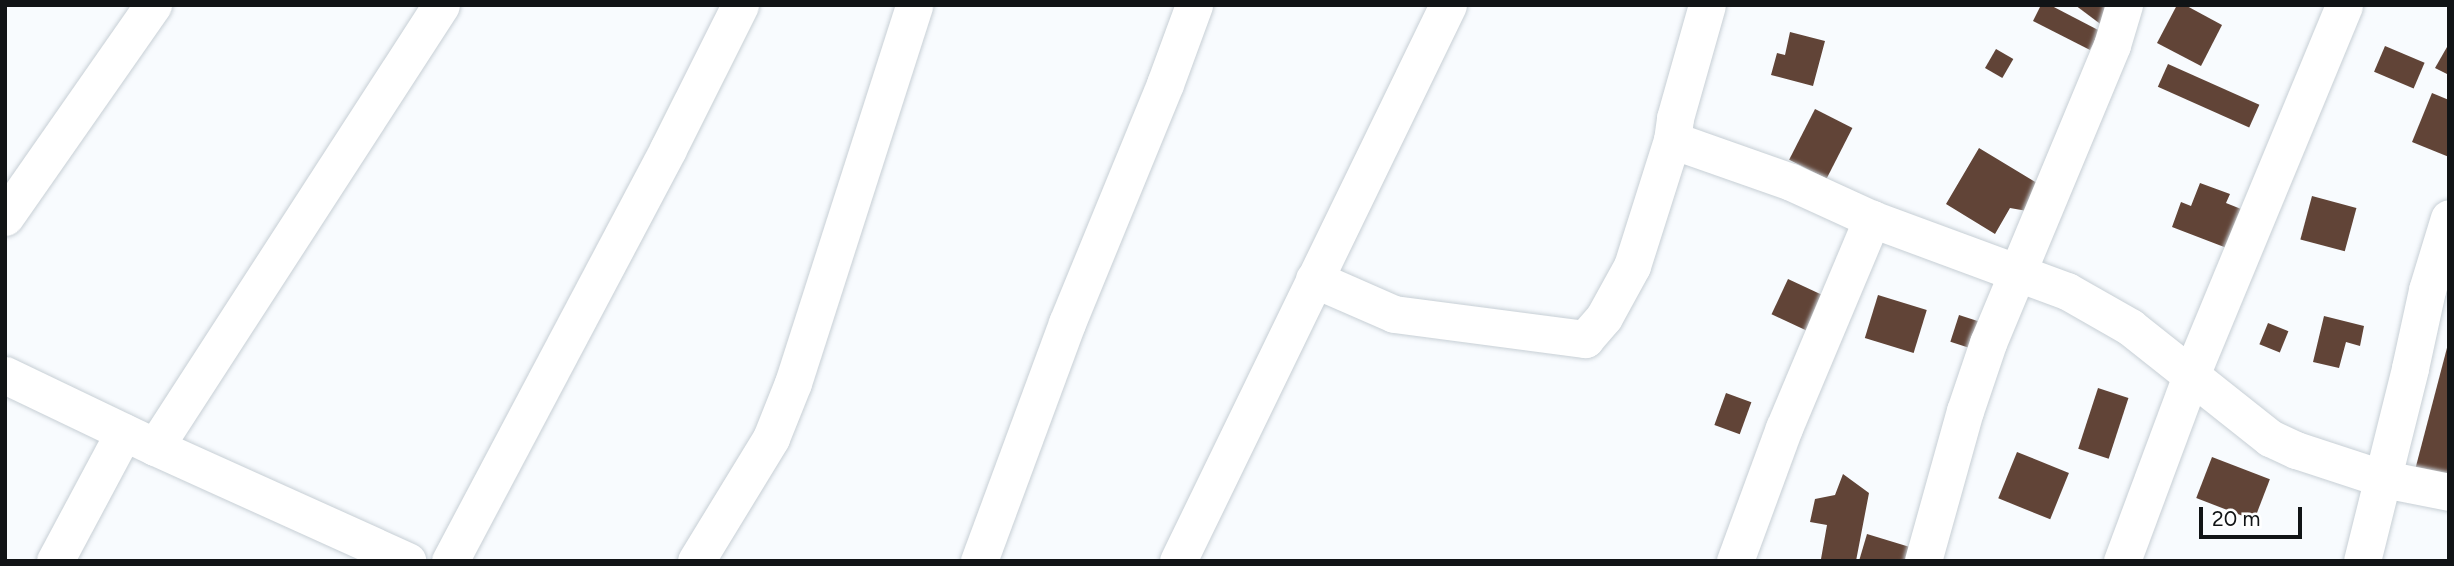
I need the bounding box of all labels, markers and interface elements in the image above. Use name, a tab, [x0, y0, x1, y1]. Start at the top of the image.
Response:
scale bar	[2202, 492, 2305, 536]
text: 20 m	[2212, 506, 2260, 531]

